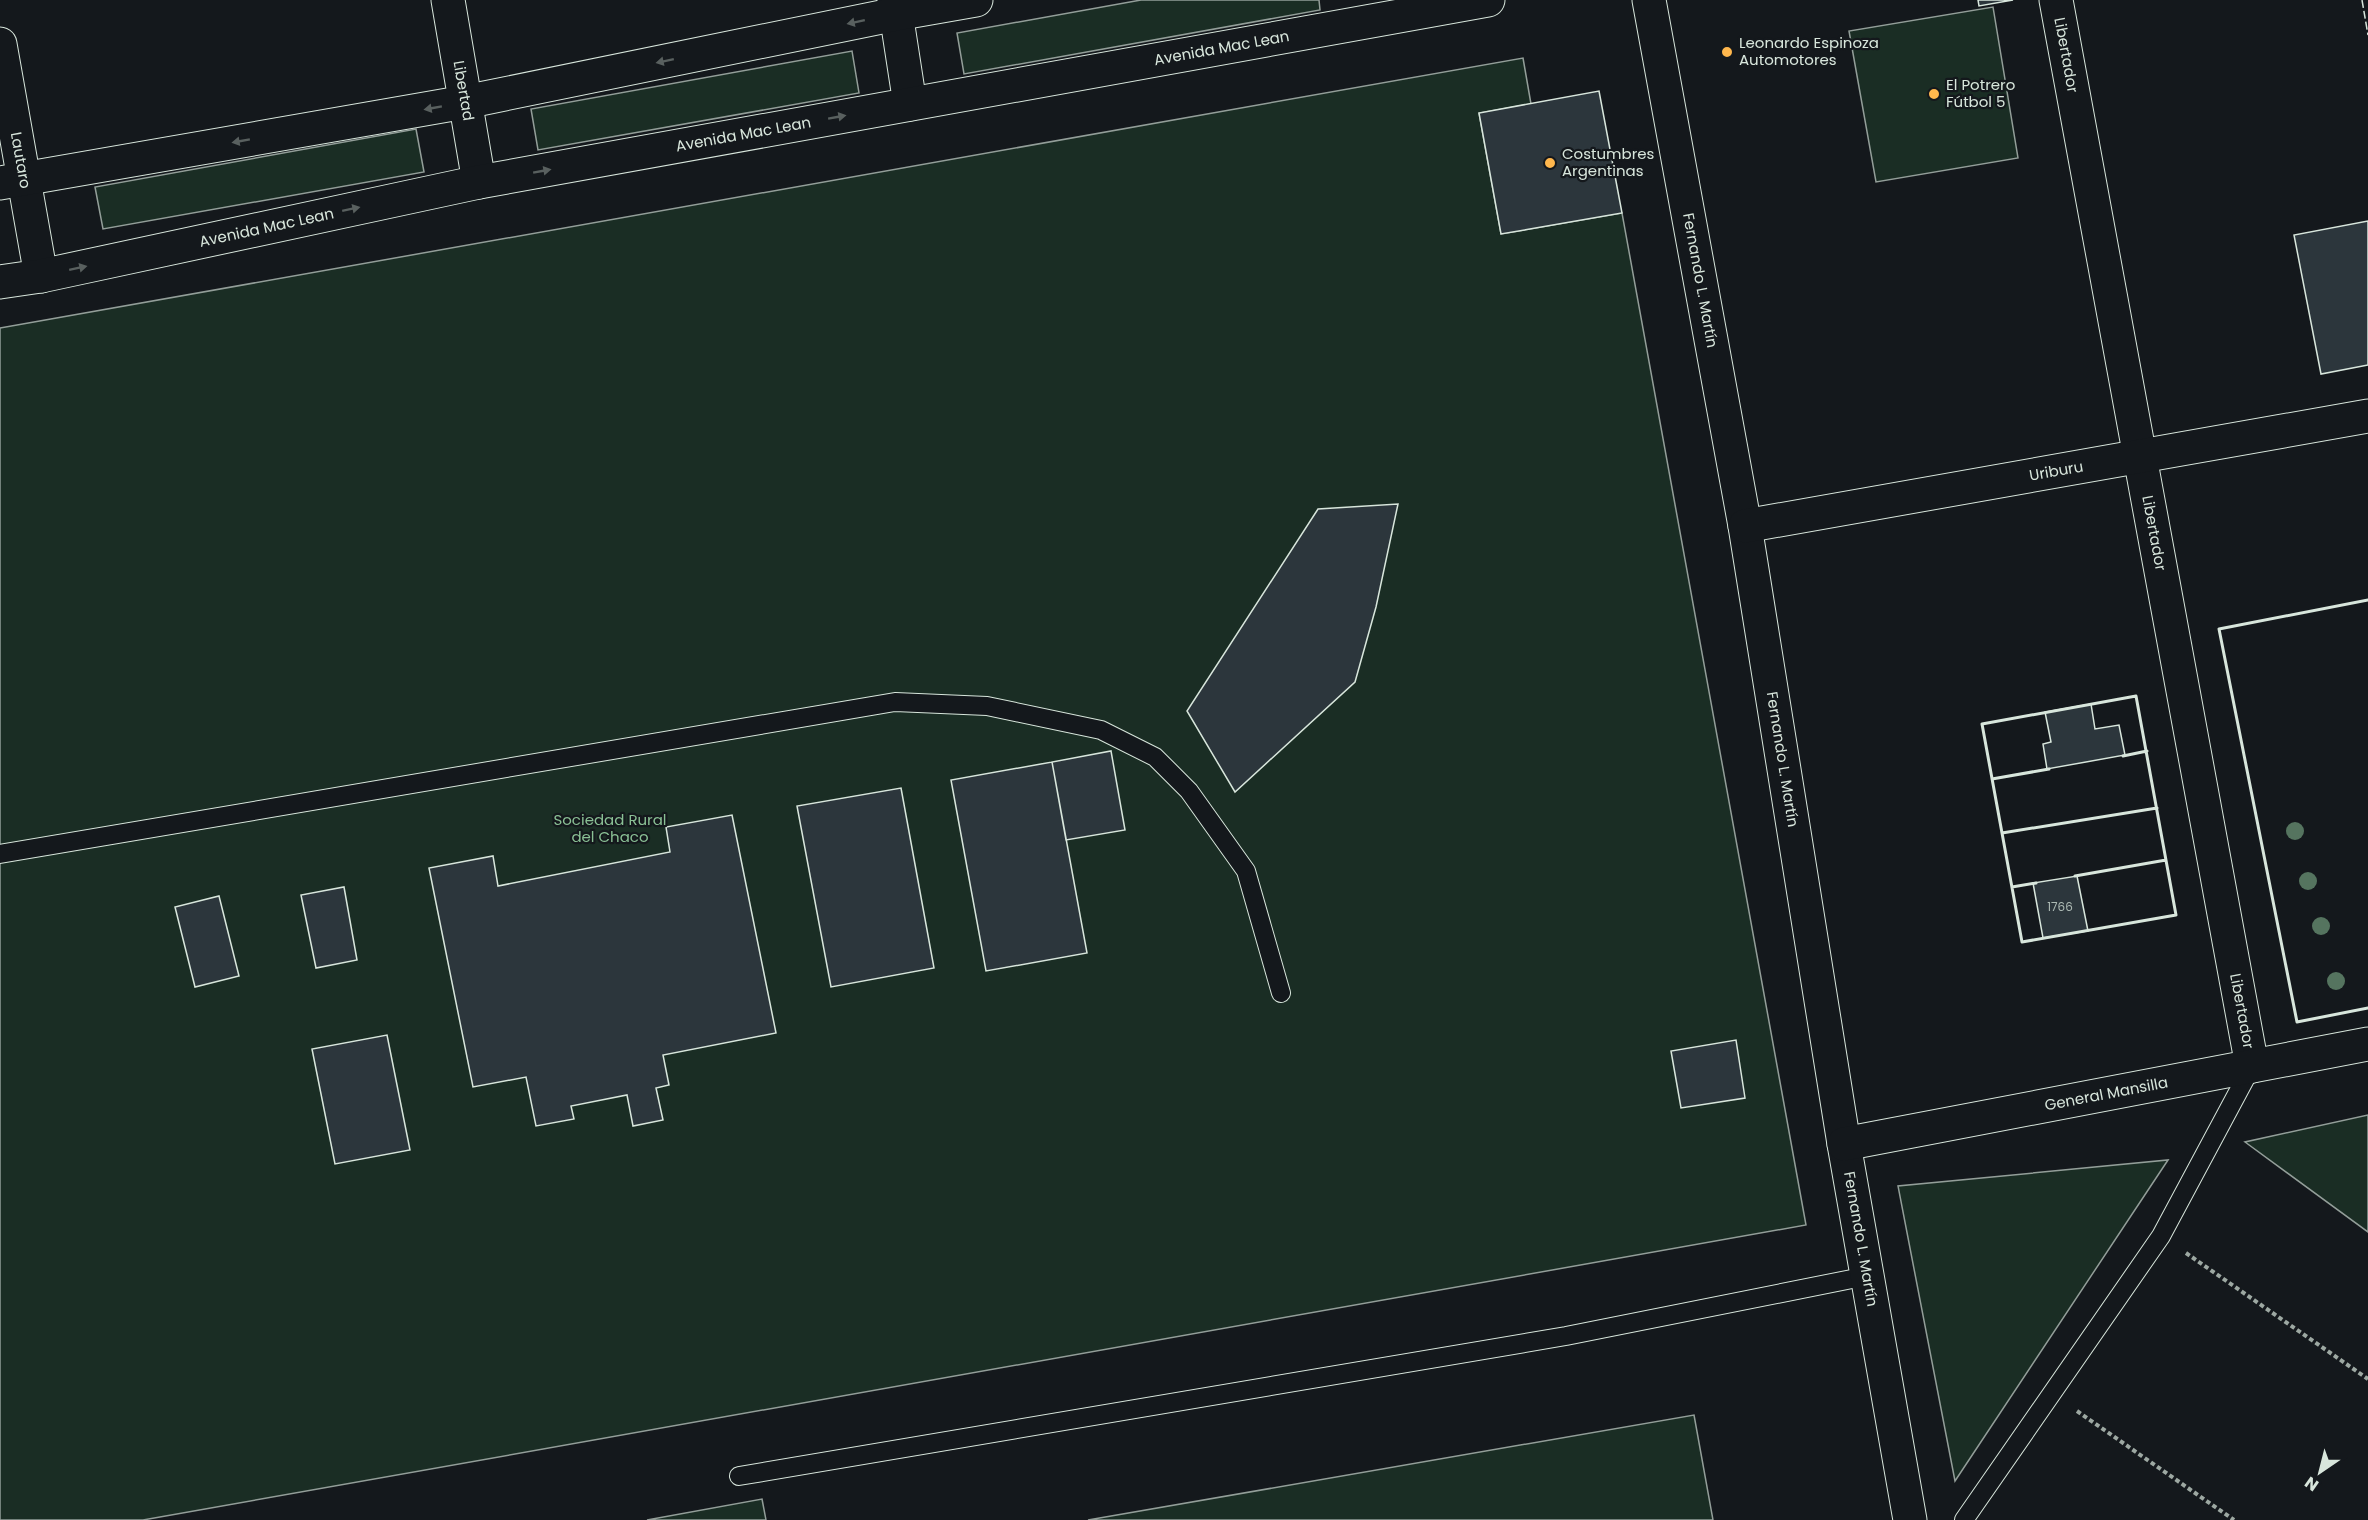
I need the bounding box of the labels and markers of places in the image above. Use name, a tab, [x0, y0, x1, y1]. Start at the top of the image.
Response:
place label: Leonardo Espinoza Automotores	[1739, 32, 1879, 70]
marker: Leonardo Espinoza Automotores	[1720, 45, 1734, 59]
place label: El Potrero Fútbol 5	[1946, 74, 2015, 112]
marker: El Potrero Fútbol 5	[1927, 87, 1941, 101]
place label: Costumbres Argentinas	[1562, 143, 1655, 181]
marker: Costumbres Argentinas	[1543, 156, 1557, 170]

